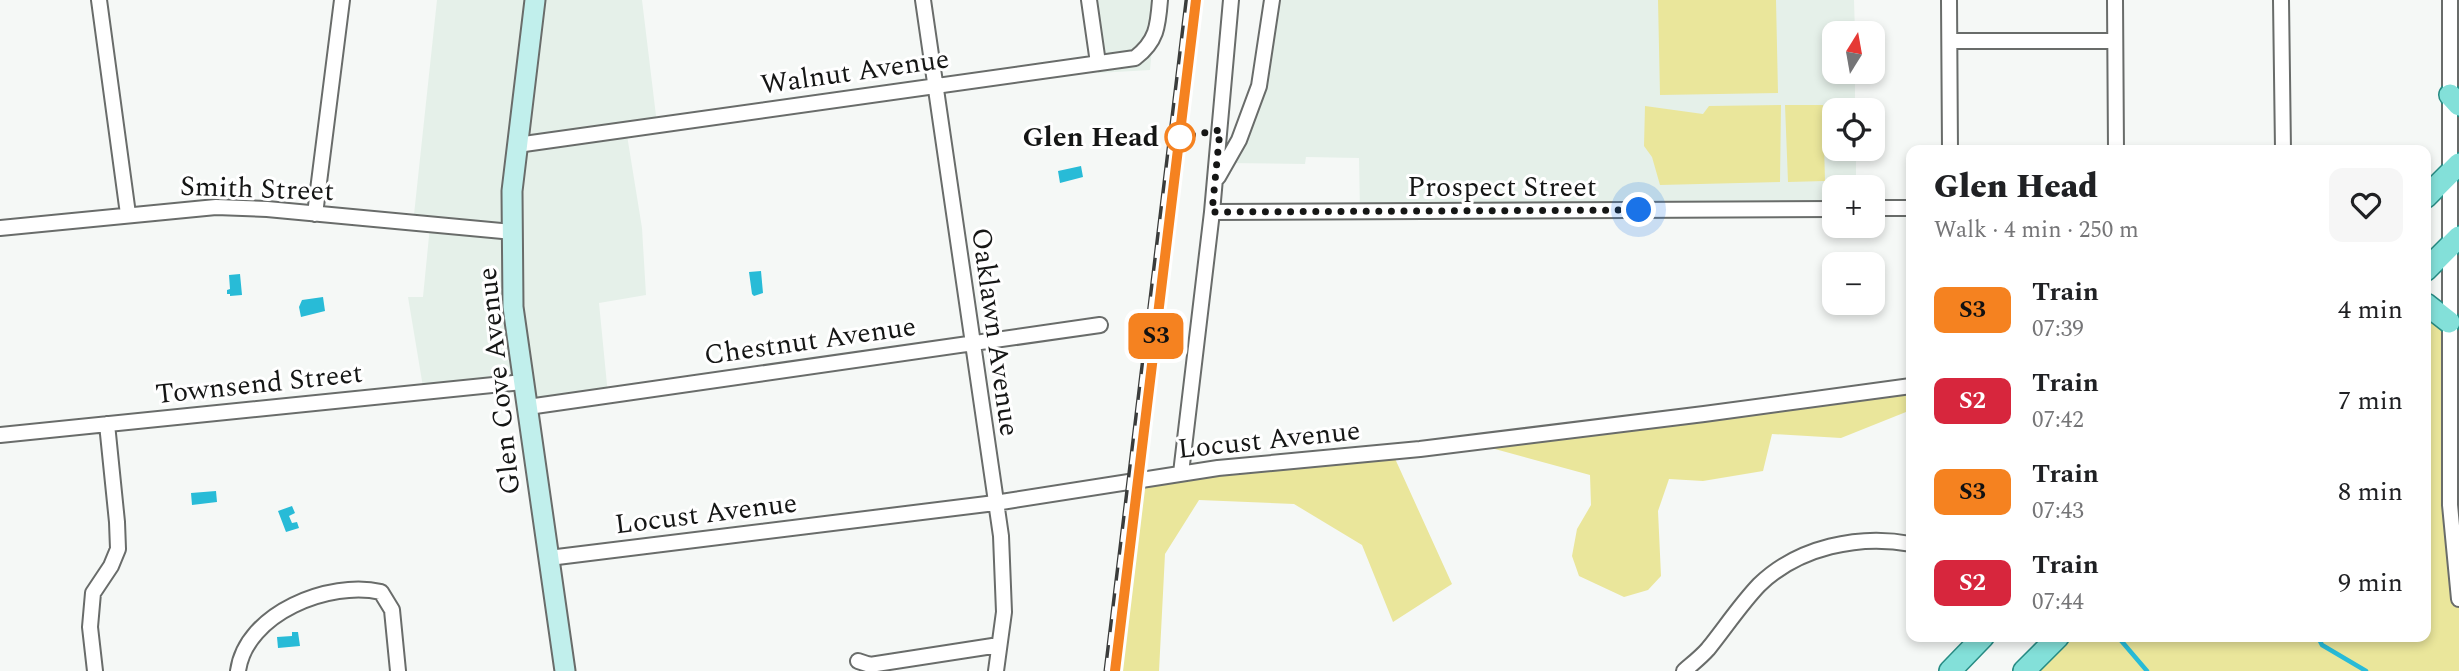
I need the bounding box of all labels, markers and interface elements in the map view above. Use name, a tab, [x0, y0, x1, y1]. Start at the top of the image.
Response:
north arrow	[1822, 21, 1885, 84]
map controls	[1822, 21, 1885, 315]
street label: Walnut Avenue	[758, 37, 952, 107]
button: locate	[1822, 98, 1885, 161]
place label: Glen Head	[1022, 116, 1159, 159]
marker: Glen Head	[1165, 122, 1195, 152]
text: Glen Head	[1934, 162, 2098, 212]
street label: Smith Street	[179, 165, 335, 213]
street label: Prospect Street	[1407, 166, 1597, 209]
button: heart	[2329, 168, 2403, 242]
button: +	[1822, 175, 1885, 238]
your location	[1621, 192, 1656, 227]
text: Walk · 4 min · 250 m	[1934, 213, 2139, 248]
street label: Oaklawn Avenue	[959, 225, 1031, 439]
button: −	[1822, 252, 1885, 315]
street label: Glen Cove Avenue	[466, 265, 532, 497]
text: Train	[2032, 272, 2099, 312]
text: 4 min	[2338, 290, 2403, 330]
text: S3	[1959, 292, 1986, 328]
street label: Chestnut Avenue	[701, 305, 919, 377]
text: 07:39	[2032, 312, 2084, 347]
line badge: S3	[1124, 313, 1188, 359]
text: S3	[1142, 318, 1170, 354]
street label: Townsend Street	[153, 352, 365, 416]
text: Train	[2032, 363, 2099, 403]
text: 7 min	[2338, 381, 2403, 421]
text: S2	[1959, 383, 1986, 419]
text: 07:42	[2032, 403, 2084, 438]
street label: Locust Avenue	[1176, 409, 1362, 471]
text: Train	[2032, 454, 2099, 494]
text: 8 min	[2338, 472, 2403, 512]
text: S3	[1959, 474, 1986, 510]
street label: Locust Avenue	[612, 481, 800, 547]
text: 07:43	[2032, 494, 2084, 529]
text: Train	[2032, 545, 2099, 585]
text: 9 min	[2338, 563, 2403, 603]
text: S2	[1959, 565, 1986, 601]
text: 07:44	[2032, 585, 2084, 620]

